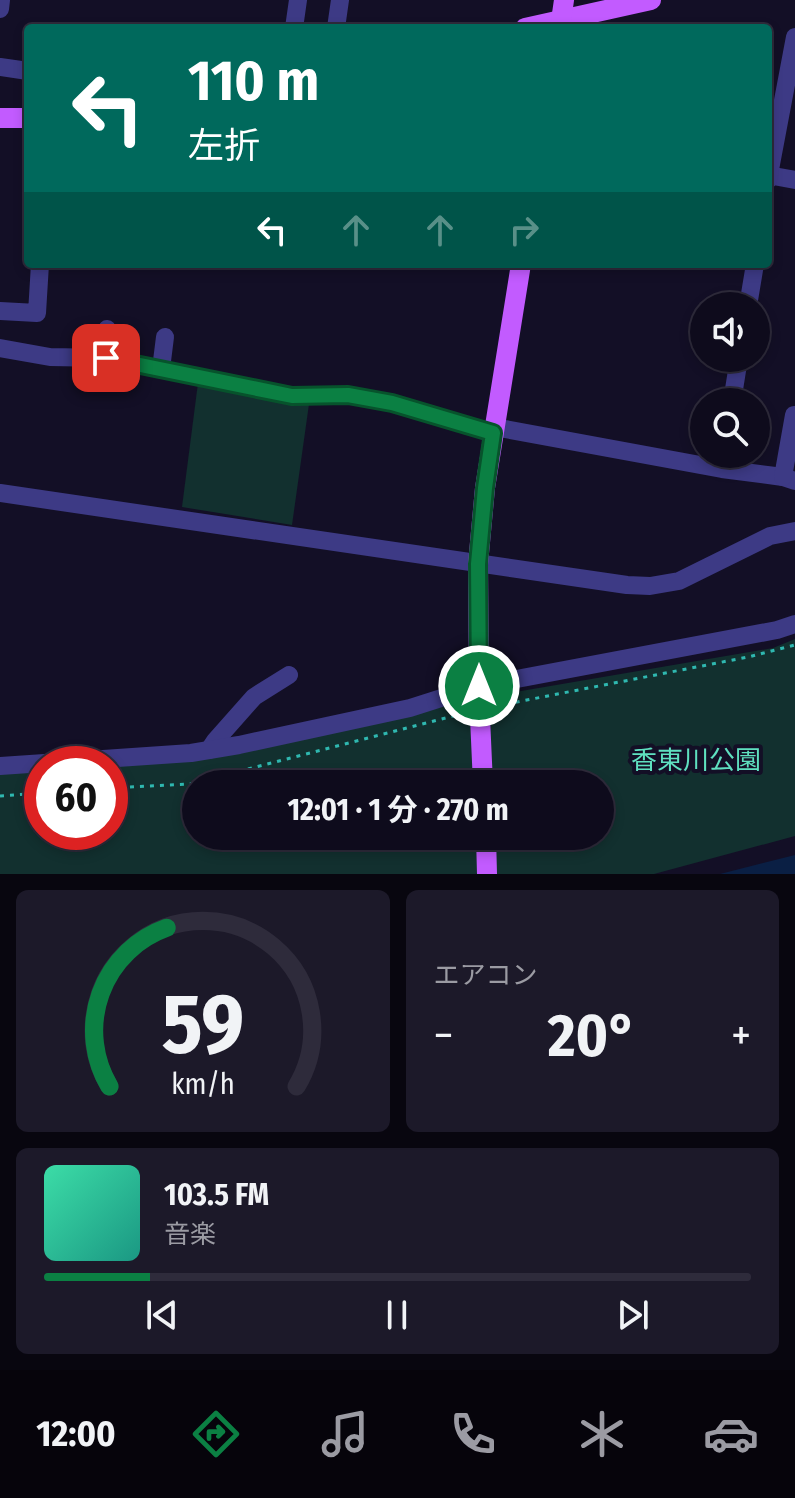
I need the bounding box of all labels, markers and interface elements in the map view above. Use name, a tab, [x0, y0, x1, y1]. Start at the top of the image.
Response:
text: 110 m	[188, 48, 319, 115]
icon: left	[56, 56, 160, 160]
text: 左折	[188, 124, 260, 168]
icon: left	[250, 208, 294, 252]
icon: ahead	[334, 208, 378, 252]
icon: ahead	[418, 208, 462, 252]
icon: right	[502, 208, 546, 252]
map controls	[690, 292, 770, 468]
button: sound	[690, 292, 770, 372]
pin	[72, 324, 140, 392]
icon: arrive	[84, 336, 128, 380]
button: search	[690, 388, 770, 468]
position arrow	[437, 644, 521, 728]
park label: 香東川公園	[631, 745, 761, 776]
speed limit sign: 60	[24, 746, 128, 850]
text: 12:01 · 1 分 · 270 m	[287, 792, 509, 828]
text: エアコン	[434, 960, 538, 991]
text: 59	[161, 975, 244, 1075]
text: 20°	[548, 1000, 636, 1072]
text: −	[434, 1009, 453, 1062]
text: +	[731, 1009, 751, 1062]
text: km/h	[171, 1067, 235, 1102]
text: 103.5 FM	[164, 1177, 269, 1213]
text: 音楽	[164, 1219, 216, 1250]
icon: previous	[140, 1293, 184, 1337]
icon: pause	[375, 1293, 419, 1337]
icon: next	[611, 1293, 655, 1337]
icon: directions	[188, 1406, 244, 1462]
icon: music	[317, 1406, 373, 1462]
icon: phone	[445, 1406, 501, 1462]
icon: climate	[574, 1406, 630, 1462]
icon: car	[703, 1406, 759, 1462]
text: 12:00	[36, 1412, 116, 1456]

